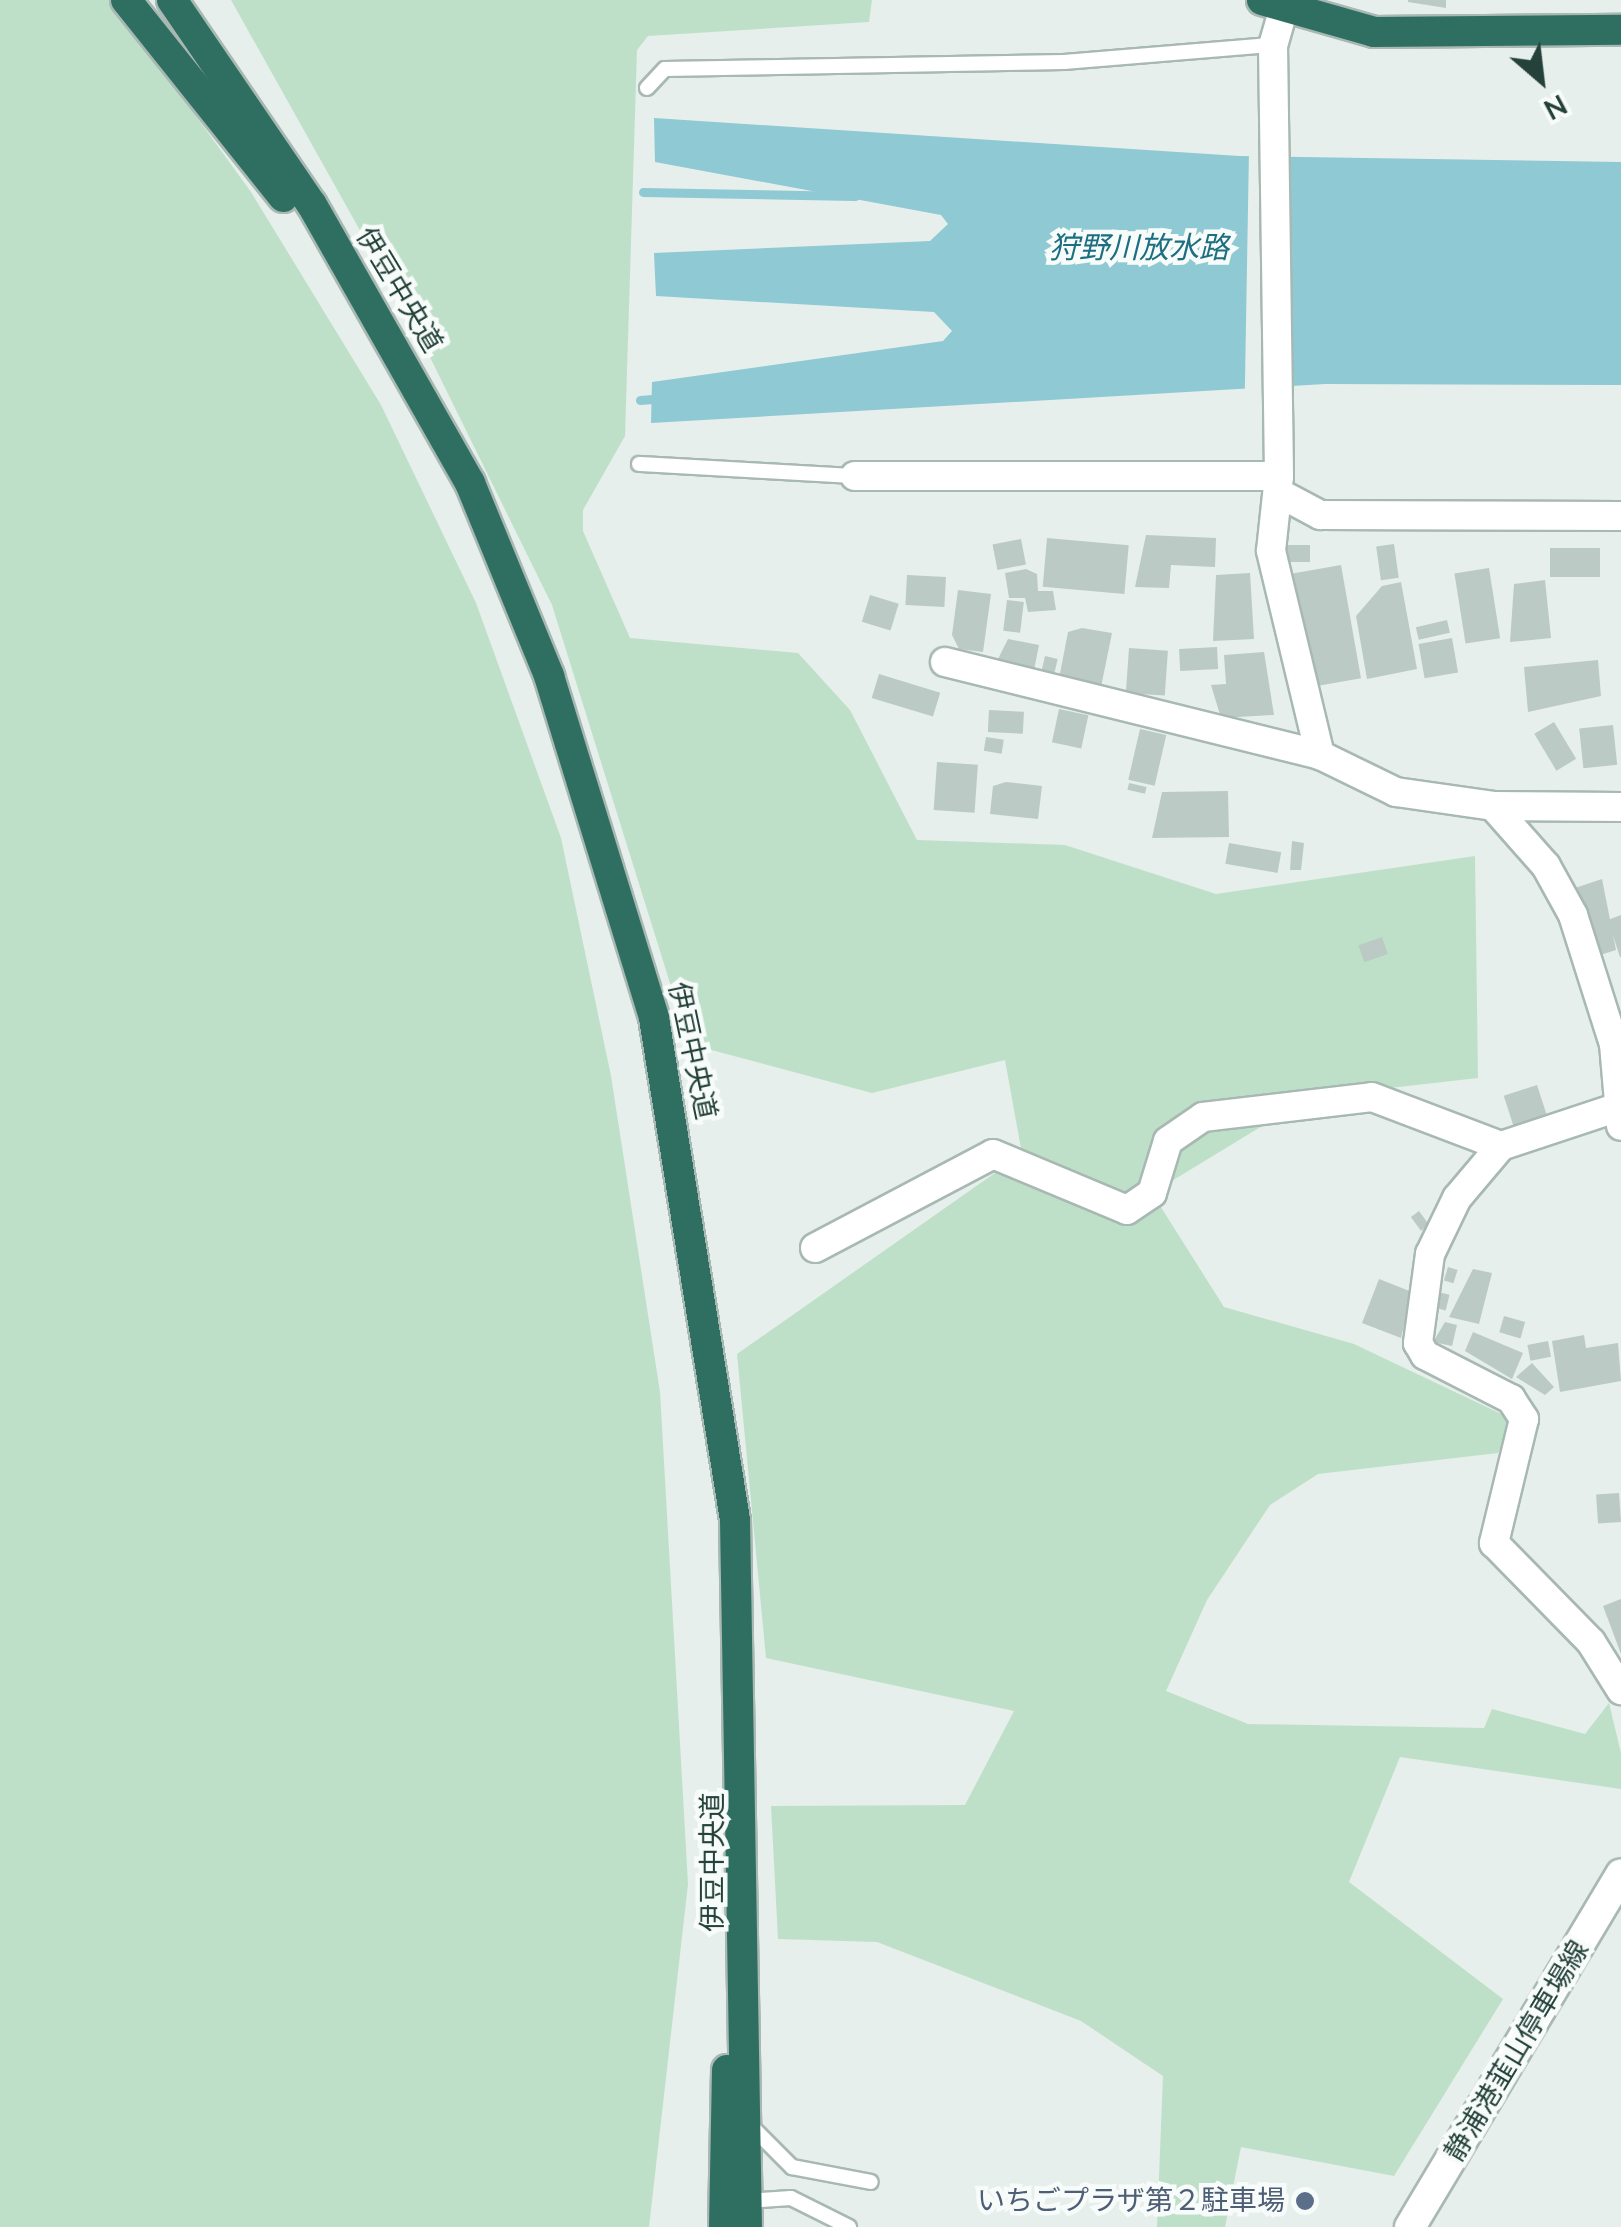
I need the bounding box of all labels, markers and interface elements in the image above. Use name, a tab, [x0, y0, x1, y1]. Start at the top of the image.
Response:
north arrow	[1491, 30, 1591, 130]
text: N	[1537, 85, 1573, 128]
street label: 伊豆中央道	[349, 221, 449, 359]
water label: 狩野川放水路	[1049, 231, 1229, 267]
street label: 伊豆中央道	[661, 979, 723, 1123]
street label: 伊豆中央道	[696, 1792, 730, 1932]
street label: 静浦港韮山停車場線	[1438, 1934, 1596, 2168]
place label: いちごプラザ第２駐車場	[977, 2184, 1285, 2218]
marker: いちごプラザ第２駐車場	[1294, 2190, 1316, 2212]

